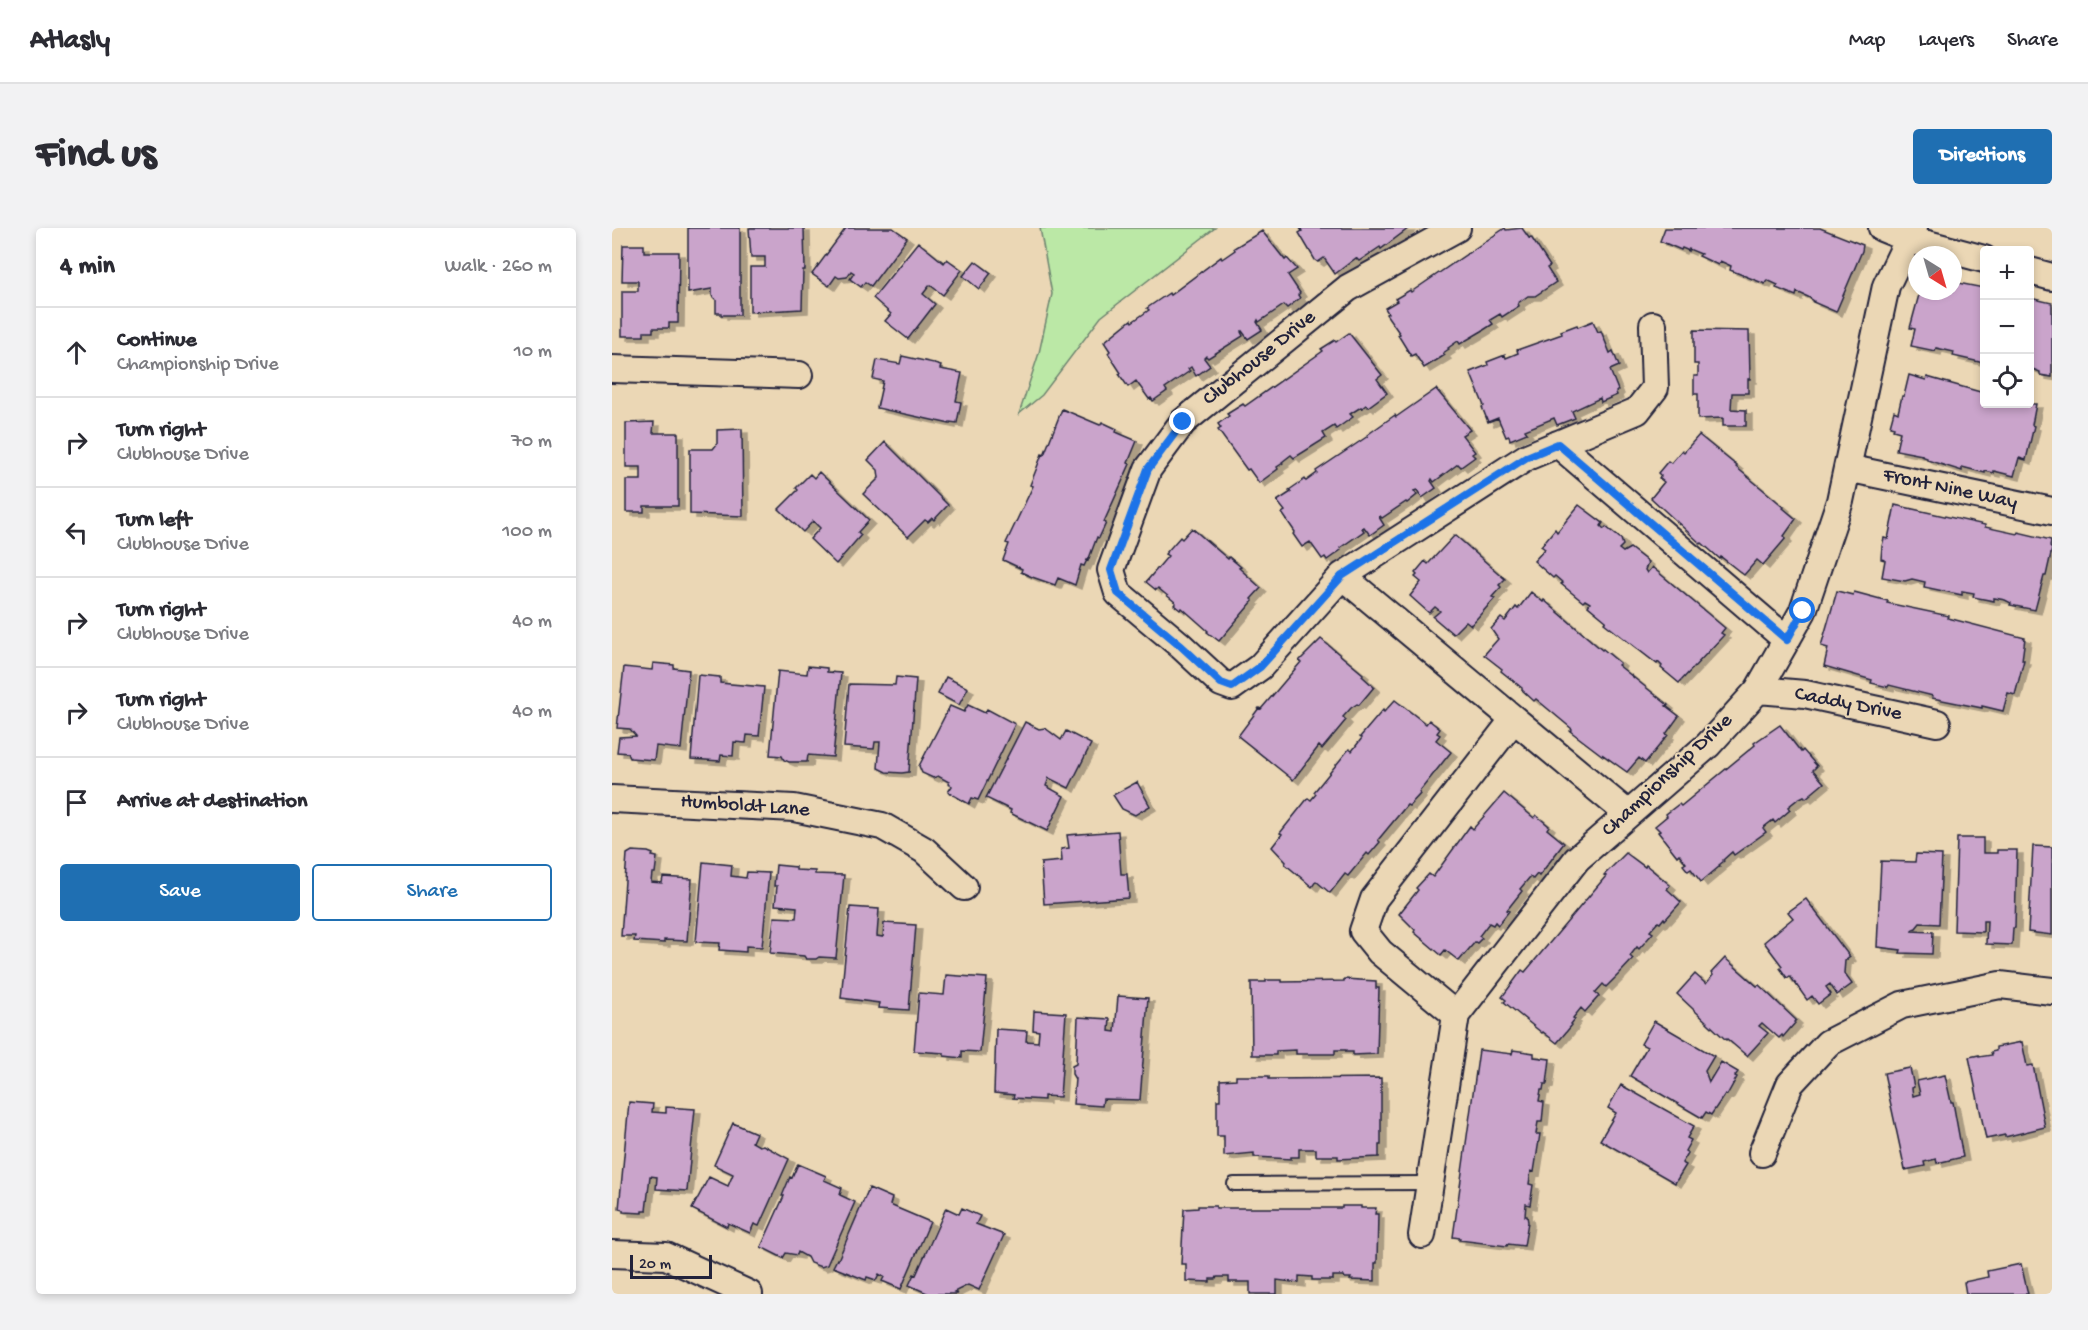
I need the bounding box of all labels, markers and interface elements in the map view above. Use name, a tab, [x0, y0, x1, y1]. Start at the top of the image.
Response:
text: Atlasly	[30, 25, 110, 58]
text: Map	[1849, 29, 1885, 54]
text: Layers	[1918, 29, 1974, 54]
text: Share	[2007, 29, 2058, 54]
button: Directions	[1913, 129, 2052, 184]
text: Find us	[36, 132, 156, 181]
north arrow	[1908, 246, 1962, 300]
map controls	[1980, 246, 2034, 408]
button: +	[1980, 246, 2034, 300]
text: 4 min	[60, 252, 115, 283]
text: Walk · 260 m	[445, 256, 552, 279]
button: −	[1980, 300, 2034, 354]
street label: Clubhouse Drive	[1198, 305, 1323, 412]
text: Continue	[117, 328, 197, 354]
icon: ahead	[60, 336, 93, 369]
text: 10 m	[514, 341, 552, 364]
text: Championship Drive	[117, 354, 279, 377]
button: locate	[1980, 354, 2034, 408]
route end	[1169, 408, 1195, 434]
text: Turn right	[117, 418, 205, 444]
icon: right	[60, 426, 93, 459]
text: 70 m	[511, 431, 552, 454]
text: Clubhouse Drive	[117, 444, 249, 467]
street label: Front Nine Way	[1880, 463, 2019, 516]
text: Turn left	[117, 508, 191, 534]
icon: left	[60, 516, 93, 549]
text: 100 m	[502, 521, 552, 544]
text: Clubhouse Drive	[117, 534, 249, 557]
route start	[1789, 597, 1815, 623]
text: Turn right	[117, 598, 205, 624]
icon: right	[60, 606, 93, 639]
text: 40 m	[512, 611, 552, 634]
text: Clubhouse Drive	[117, 624, 249, 647]
street label: Caddy Drive	[1792, 682, 1905, 728]
text: Turn right	[117, 688, 205, 714]
icon: right	[60, 696, 93, 729]
text: 40 m	[512, 701, 552, 724]
street label: Championship Drive	[1597, 708, 1739, 843]
text: Clubhouse Drive	[117, 714, 249, 737]
icon: arrive	[60, 786, 93, 819]
text: Arrive at destination	[117, 789, 307, 815]
street label: Humboldt Lane	[680, 790, 812, 824]
button: Save	[60, 864, 300, 921]
button: Share	[312, 864, 552, 921]
scale bar	[630, 1252, 712, 1280]
text: 20 m	[639, 1256, 671, 1275]

